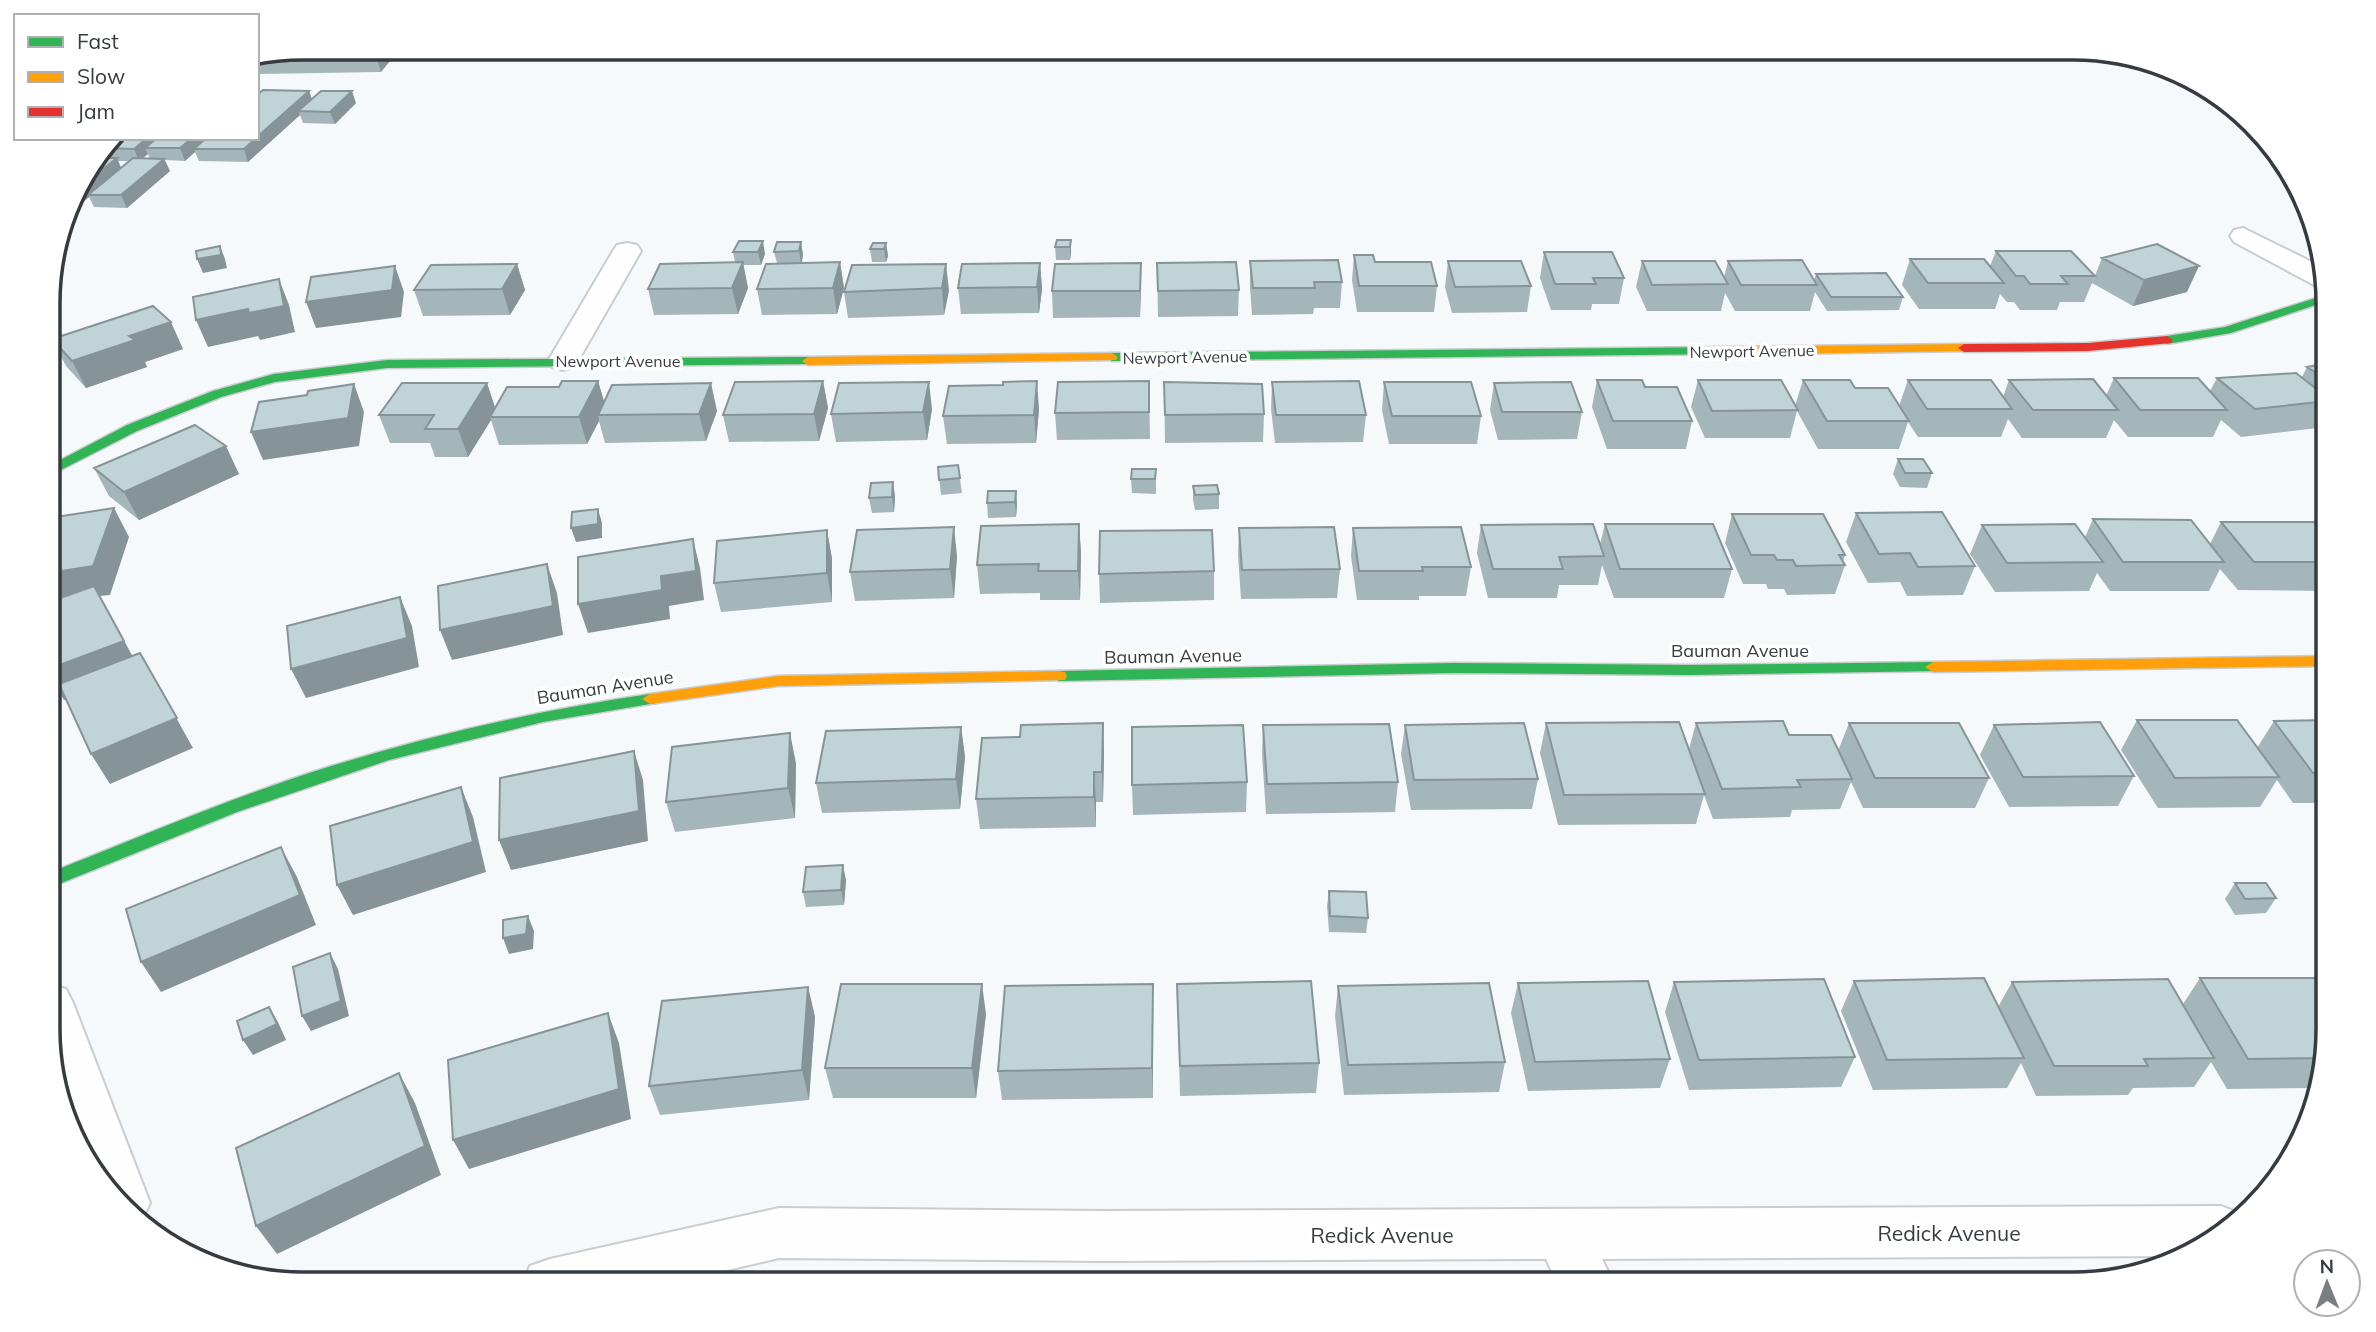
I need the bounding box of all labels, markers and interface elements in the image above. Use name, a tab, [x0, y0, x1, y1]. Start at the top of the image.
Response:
legend	[14, 14, 259, 140]
text: Fast	[77, 28, 119, 54]
text: Slow	[77, 63, 125, 89]
text: Jam	[77, 98, 115, 124]
street label: Newport Avenue	[1689, 340, 1815, 362]
street label: Newport Avenue	[1122, 346, 1248, 368]
street label: Newport Avenue	[556, 351, 680, 371]
street label: Bauman Avenue	[1671, 639, 1809, 662]
street label: Bauman Avenue	[1104, 643, 1242, 669]
street label: Bauman Avenue	[535, 665, 675, 709]
street label: Redick Avenue	[1877, 1220, 2021, 1246]
street label: Redick Avenue	[1310, 1222, 1454, 1248]
north arrow	[2292, 1248, 2362, 1318]
text: N	[2319, 1254, 2334, 1278]

